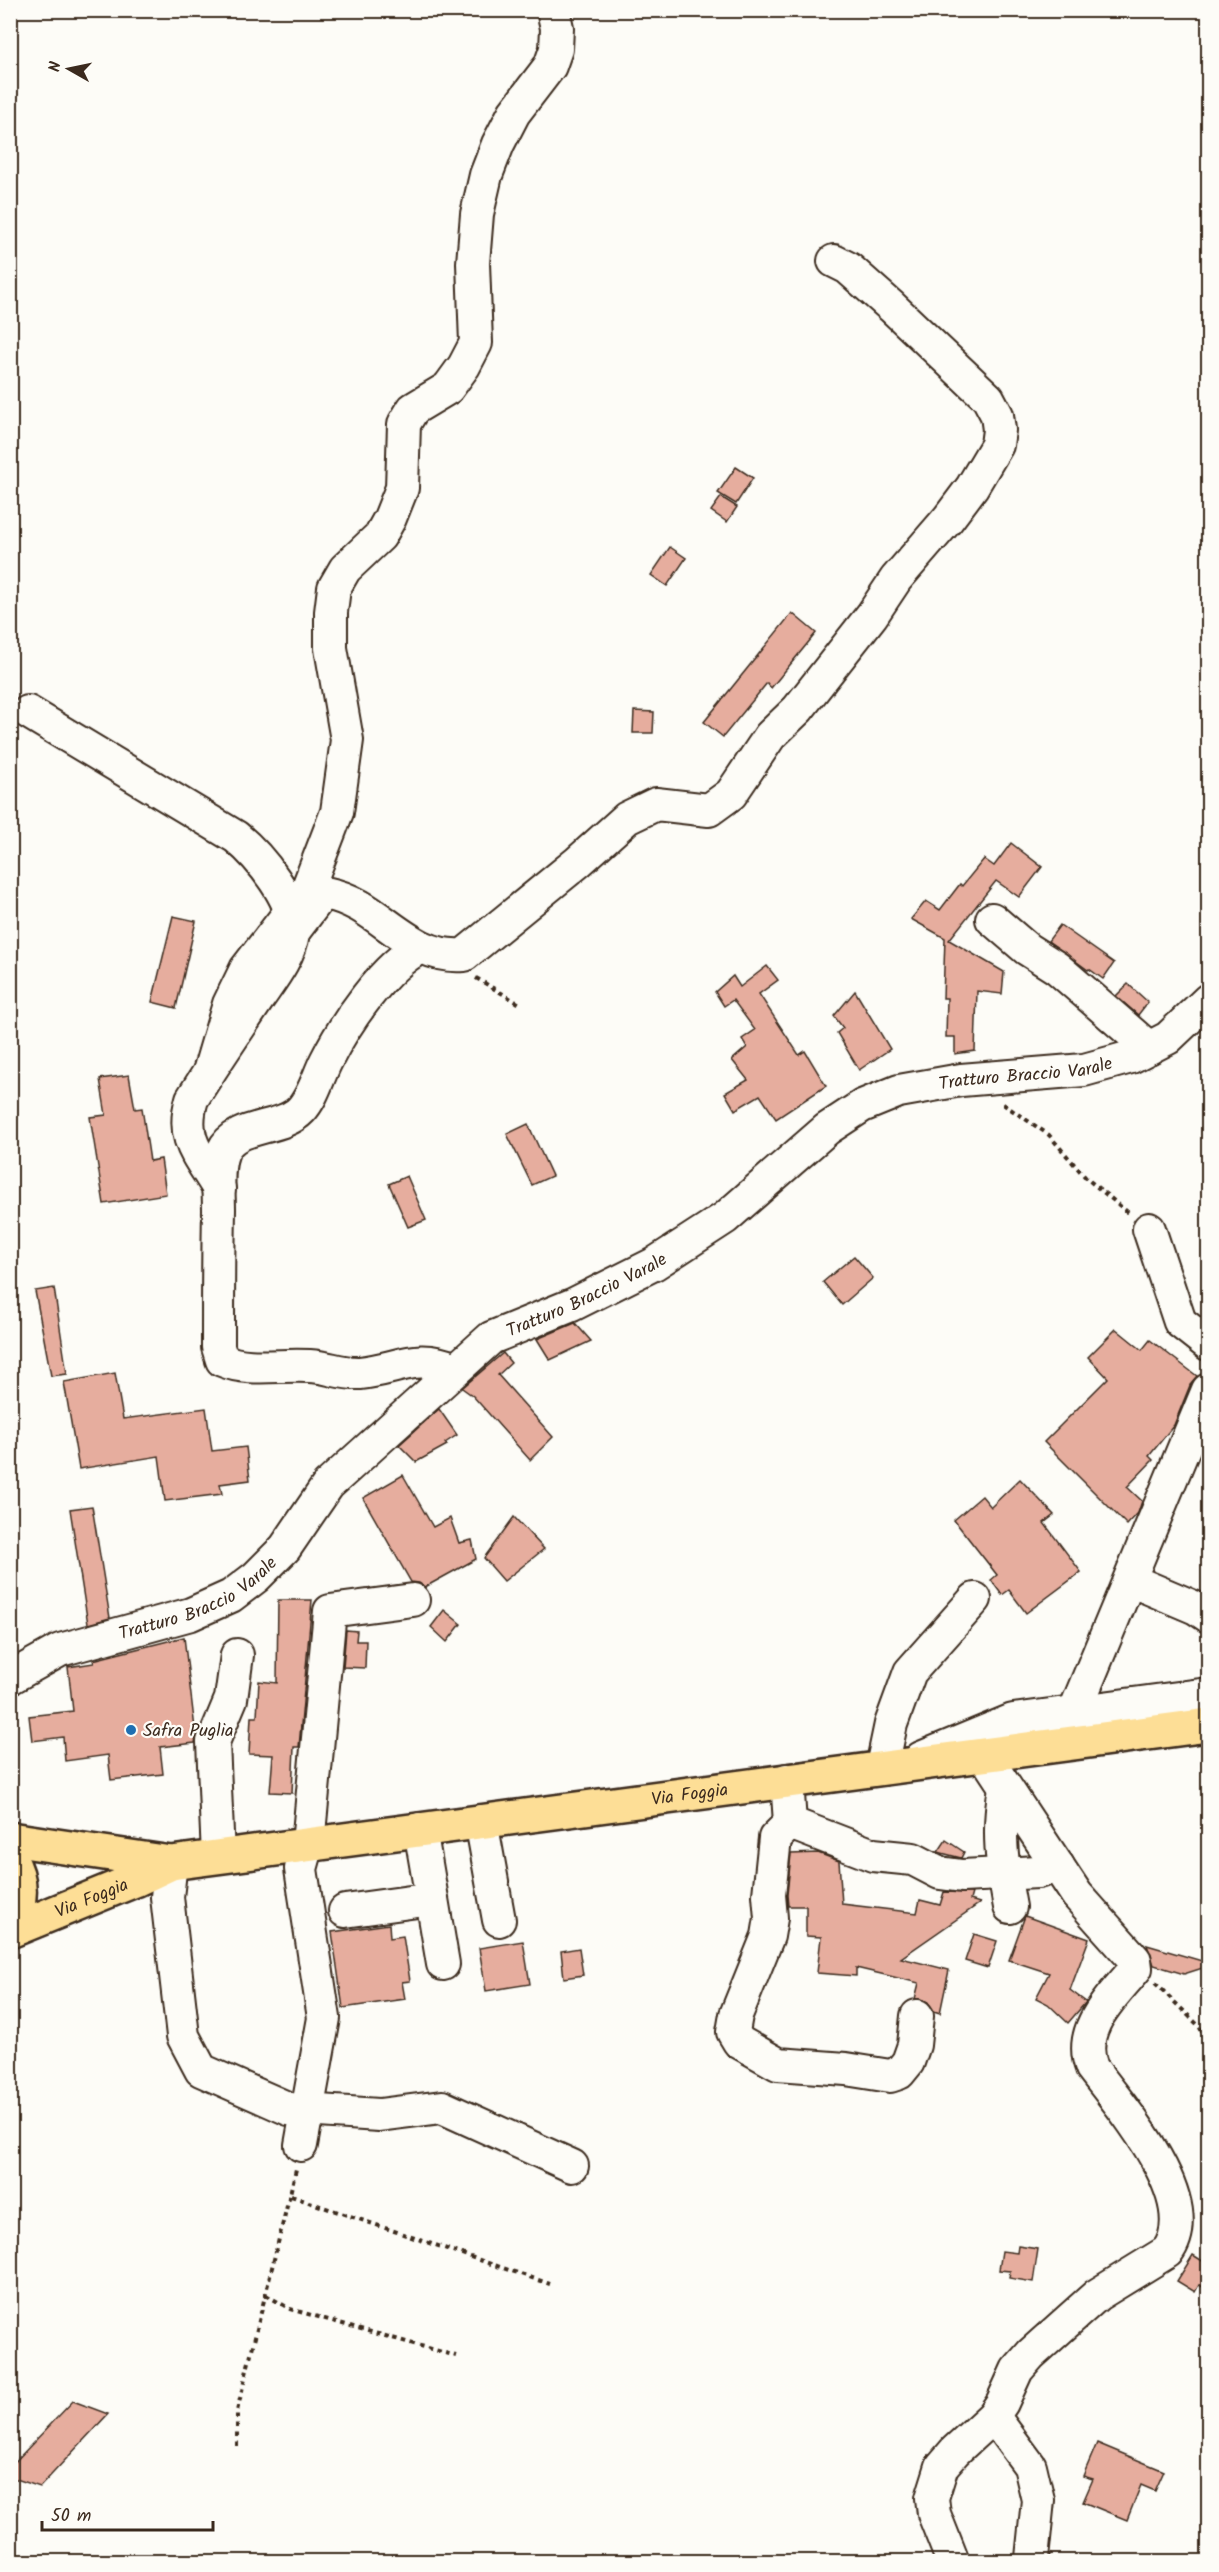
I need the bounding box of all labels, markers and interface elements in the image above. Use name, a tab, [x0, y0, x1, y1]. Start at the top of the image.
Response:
north arrow	[39, 39, 99, 99]
text: N	[43, 60, 69, 74]
street label: Tratturo Braccio Varale	[937, 1050, 1116, 1100]
street label: Tratturo Braccio Varale	[502, 1246, 674, 1346]
street label: Tratturo Braccio Varale	[116, 1550, 285, 1649]
place label: Safra Puglia	[143, 1717, 234, 1746]
marker: Safra Puglia	[124, 1723, 138, 1737]
street label: Via Foggia	[650, 1776, 730, 1815]
street label: Via Foggia	[51, 1871, 133, 1927]
scale bar	[42, 2494, 213, 2532]
text: 50 m	[51, 2502, 91, 2531]

